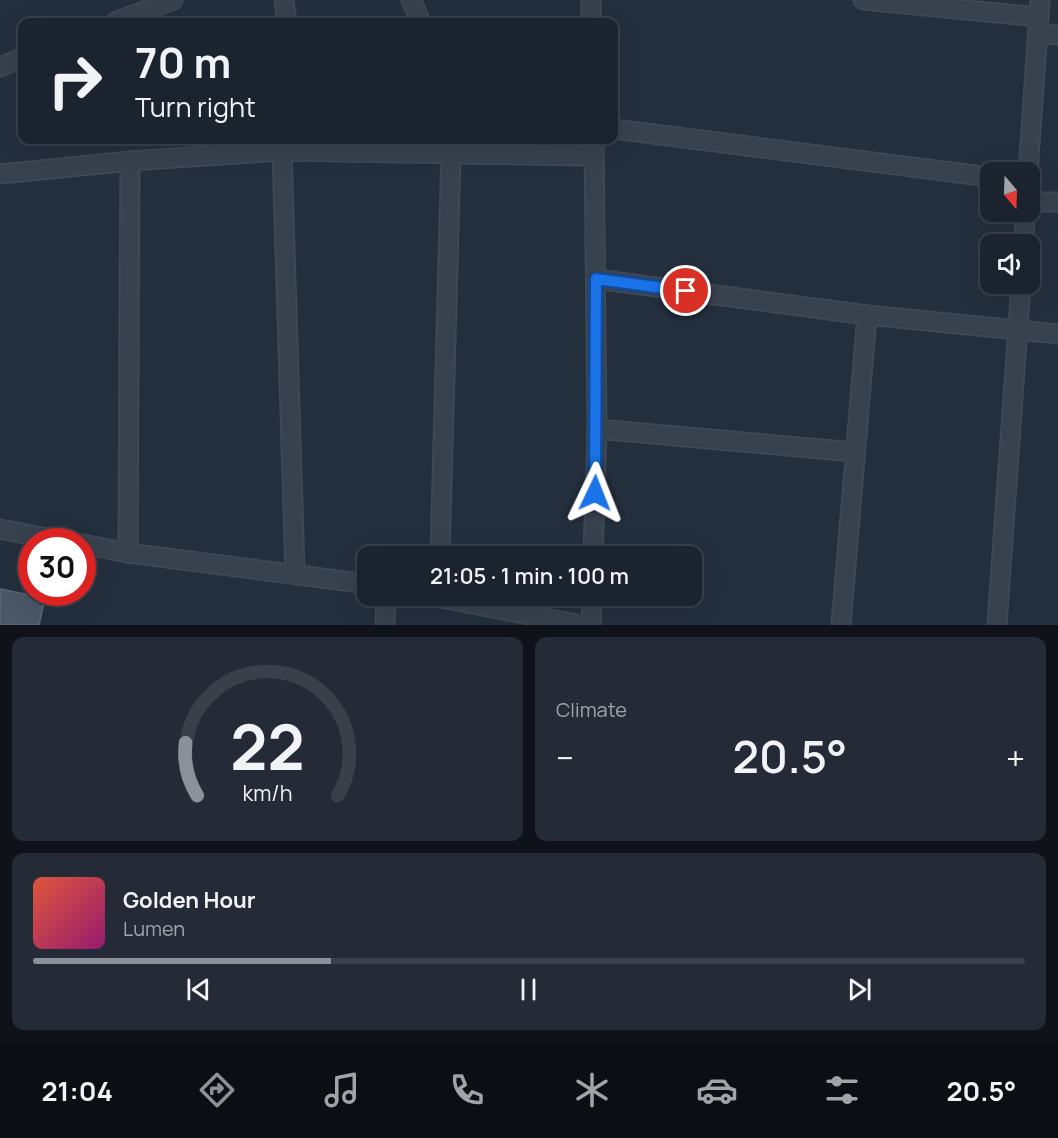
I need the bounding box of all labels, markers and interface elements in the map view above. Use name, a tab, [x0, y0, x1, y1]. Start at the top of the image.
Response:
text: 70 m	[135, 33, 231, 91]
icon: right	[36, 42, 114, 120]
text: Turn right	[135, 88, 256, 125]
north arrow	[980, 162, 1040, 222]
map controls	[980, 162, 1040, 294]
button: sound	[980, 234, 1040, 294]
pin	[660, 265, 711, 316]
icon: arrive	[669, 274, 702, 307]
position arrow	[563, 461, 627, 525]
speed limit sign: 30	[18, 528, 96, 606]
text: 21:05 · 1 min · 100 m	[430, 561, 629, 591]
text: Climate	[556, 696, 627, 723]
text: 22	[230, 703, 305, 789]
text: 20.5°	[733, 725, 847, 787]
text: −	[556, 735, 574, 780]
text: +	[1006, 735, 1025, 780]
text: km/h	[243, 778, 292, 807]
text: Golden Hour	[123, 885, 256, 915]
text: Lumen	[123, 915, 185, 942]
icon: previous	[182, 973, 215, 1006]
icon: pause	[512, 973, 545, 1006]
icon: next	[843, 973, 876, 1006]
icon: directions	[196, 1069, 238, 1111]
icon: music	[321, 1069, 363, 1111]
icon: phone	[446, 1069, 488, 1111]
icon: climate	[571, 1069, 613, 1111]
icon: car	[696, 1069, 738, 1111]
icon: filters	[821, 1069, 863, 1111]
text: 21:04	[42, 1072, 113, 1109]
text: 20.5°	[946, 1072, 1016, 1109]

